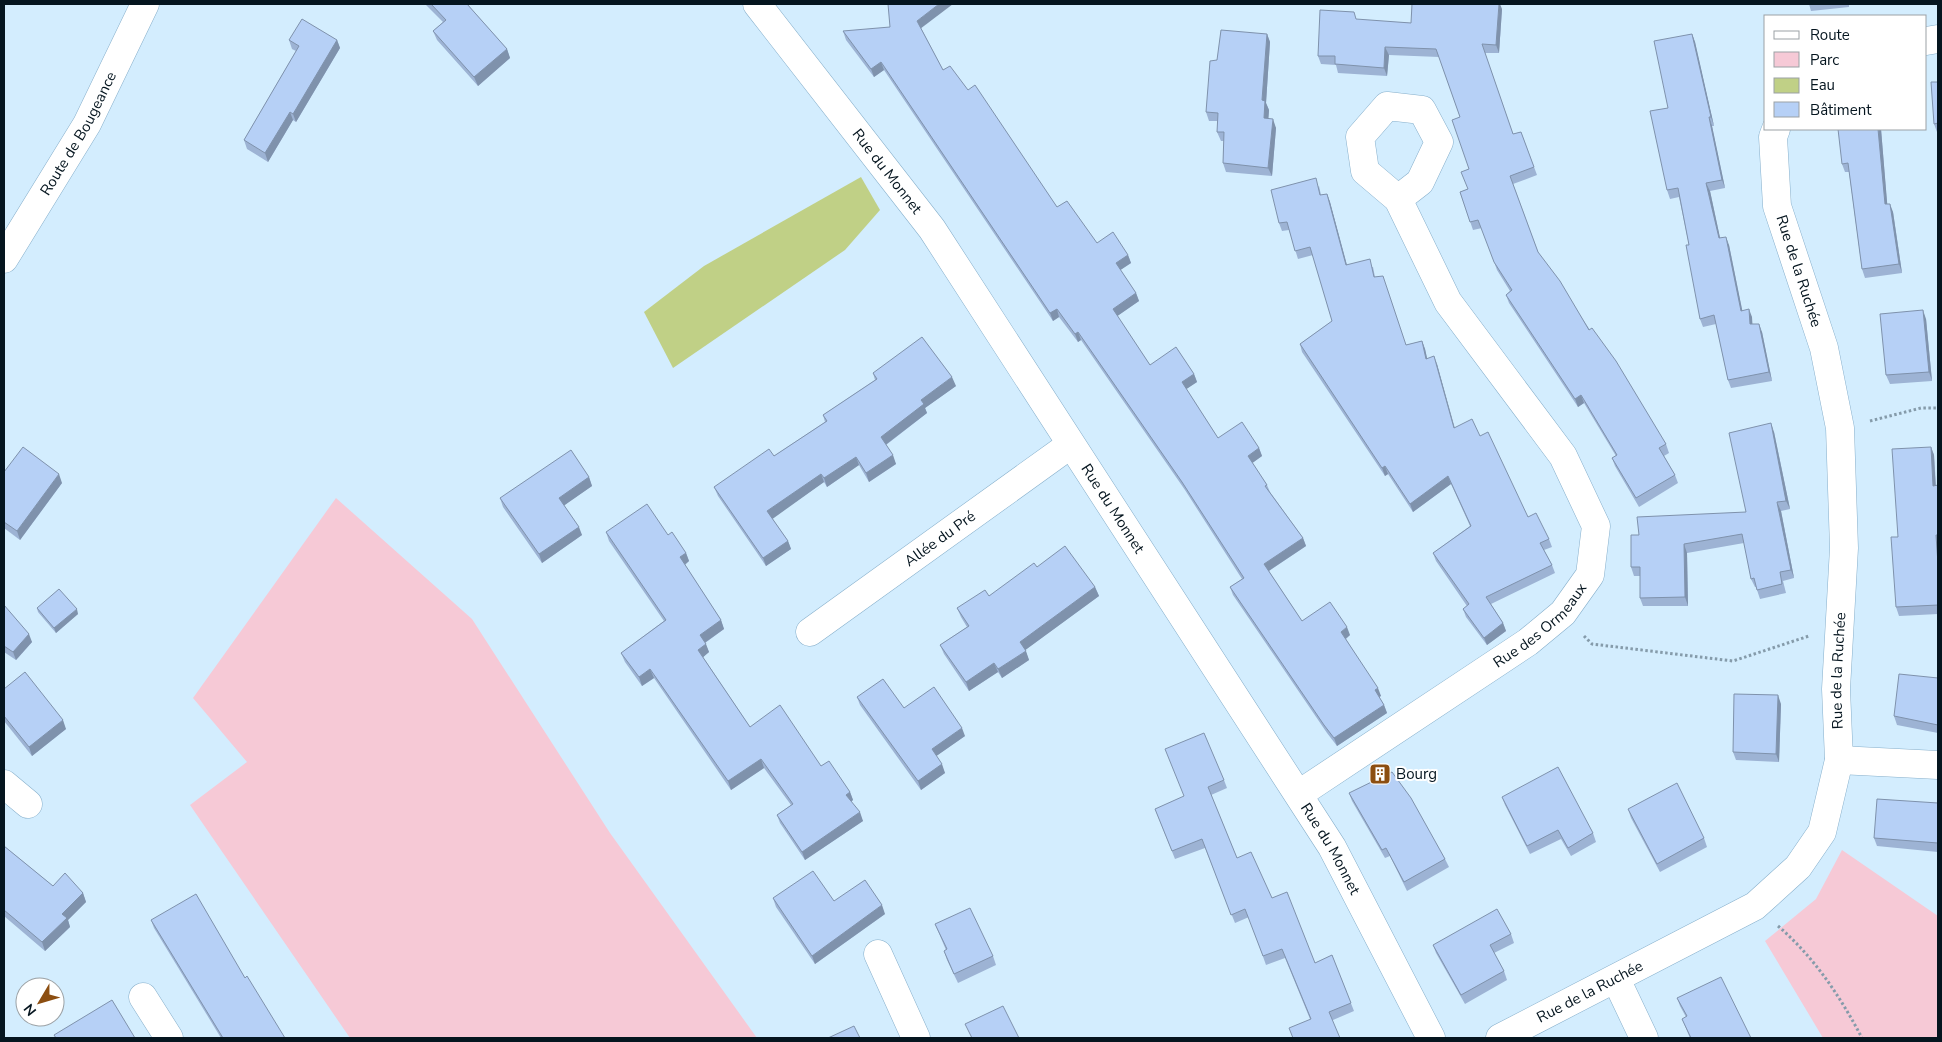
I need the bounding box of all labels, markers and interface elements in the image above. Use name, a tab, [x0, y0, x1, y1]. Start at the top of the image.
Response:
legend	[1764, 15, 1927, 130]
text: Route	[1810, 25, 1850, 45]
text: Parc	[1810, 50, 1839, 70]
street label: Route de Bougeance	[35, 68, 121, 199]
text: Eau	[1810, 75, 1835, 95]
text: Bâtiment	[1810, 100, 1872, 120]
street label: Rue du Monnet	[848, 125, 927, 219]
street label: Rue de la Ruchée	[1771, 212, 1827, 330]
street label: Rue du Monnet	[1077, 460, 1150, 558]
street label: Allée du Pré	[900, 506, 980, 571]
street label: Rue des Ormeaux	[1489, 579, 1591, 672]
street label: Rue de la Ruchée	[1826, 612, 1850, 730]
building icon: Bourg	[1368, 762, 1392, 786]
place label: Bourg	[1396, 764, 1437, 784]
street label: Rue du Monnet	[1296, 799, 1365, 899]
street label: Rue de la Ruchée	[1533, 956, 1646, 1027]
north arrow	[15, 977, 65, 1027]
text: N	[19, 1000, 41, 1020]

